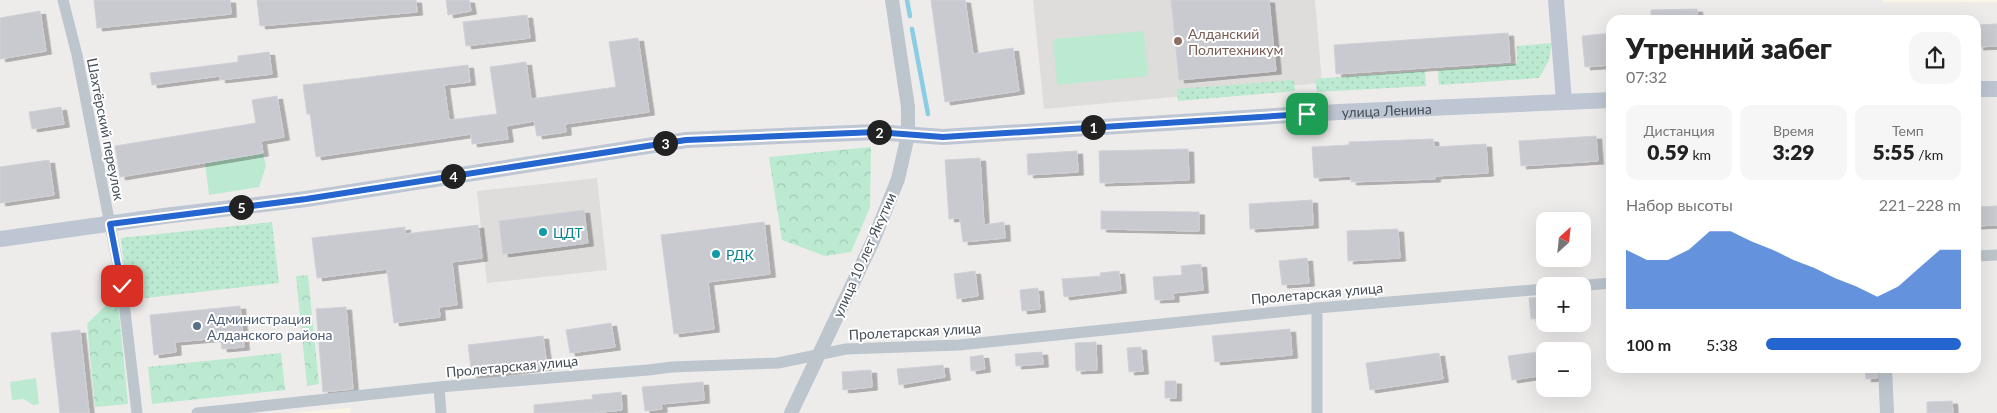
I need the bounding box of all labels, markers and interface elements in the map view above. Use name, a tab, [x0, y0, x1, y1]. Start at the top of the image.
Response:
place label: Алданский Политехникум	[1188, 25, 1283, 58]
text: Утренний забег	[1626, 31, 1832, 65]
button: share	[1909, 32, 1961, 84]
marker: Алданский Политехникум	[1172, 35, 1184, 47]
street label: Шахтёрский переулок	[84, 56, 128, 202]
text: 07:32	[1626, 67, 1667, 86]
pin	[1286, 93, 1328, 135]
street label: улица Ленина	[1341, 99, 1432, 120]
icon: arrive	[1293, 100, 1321, 128]
pin: 1	[1080, 114, 1106, 140]
text: 1	[1089, 119, 1098, 136]
pin: 2	[866, 120, 892, 144]
text: Дистанция	[1644, 122, 1715, 139]
text: Время	[1773, 122, 1814, 139]
text: Темп	[1892, 122, 1924, 139]
text: 2	[875, 124, 884, 141]
pin: 3	[652, 130, 678, 156]
text: 3	[661, 135, 670, 152]
text: 0.59	[1647, 139, 1689, 164]
text: 3:29	[1772, 139, 1815, 164]
text: 5:55	[1873, 139, 1915, 164]
text: km	[1689, 146, 1711, 163]
text: /km	[1915, 146, 1943, 163]
pin: 4	[440, 164, 466, 188]
text: 4	[449, 168, 458, 185]
street label: улица 10 лет Якутии	[829, 190, 899, 320]
pin: 5	[228, 194, 254, 220]
text: Набор высоты	[1626, 195, 1733, 214]
text: 221–228 m	[1879, 195, 1961, 214]
text: 5	[237, 199, 246, 216]
north arrow	[1536, 212, 1591, 268]
map controls	[1536, 212, 1591, 397]
place label: ЦДТ	[553, 224, 584, 241]
marker: ЦДТ	[537, 226, 549, 238]
place label: РДК	[726, 246, 754, 263]
marker: РДК	[710, 248, 722, 260]
pin	[101, 265, 143, 307]
icon: check	[108, 272, 136, 300]
button: +	[1536, 277, 1591, 332]
street label: Пролетарская улица	[1250, 279, 1384, 307]
place label: Администрация Алданского района	[207, 310, 332, 343]
street label: Пролетарская улица	[848, 319, 982, 343]
marker: Администрация Алданского района	[191, 320, 203, 332]
text: 100 m	[1626, 335, 1671, 354]
text: 5:38	[1706, 335, 1738, 354]
button: −	[1536, 342, 1591, 397]
street label: Пролетарская улица	[445, 352, 579, 380]

